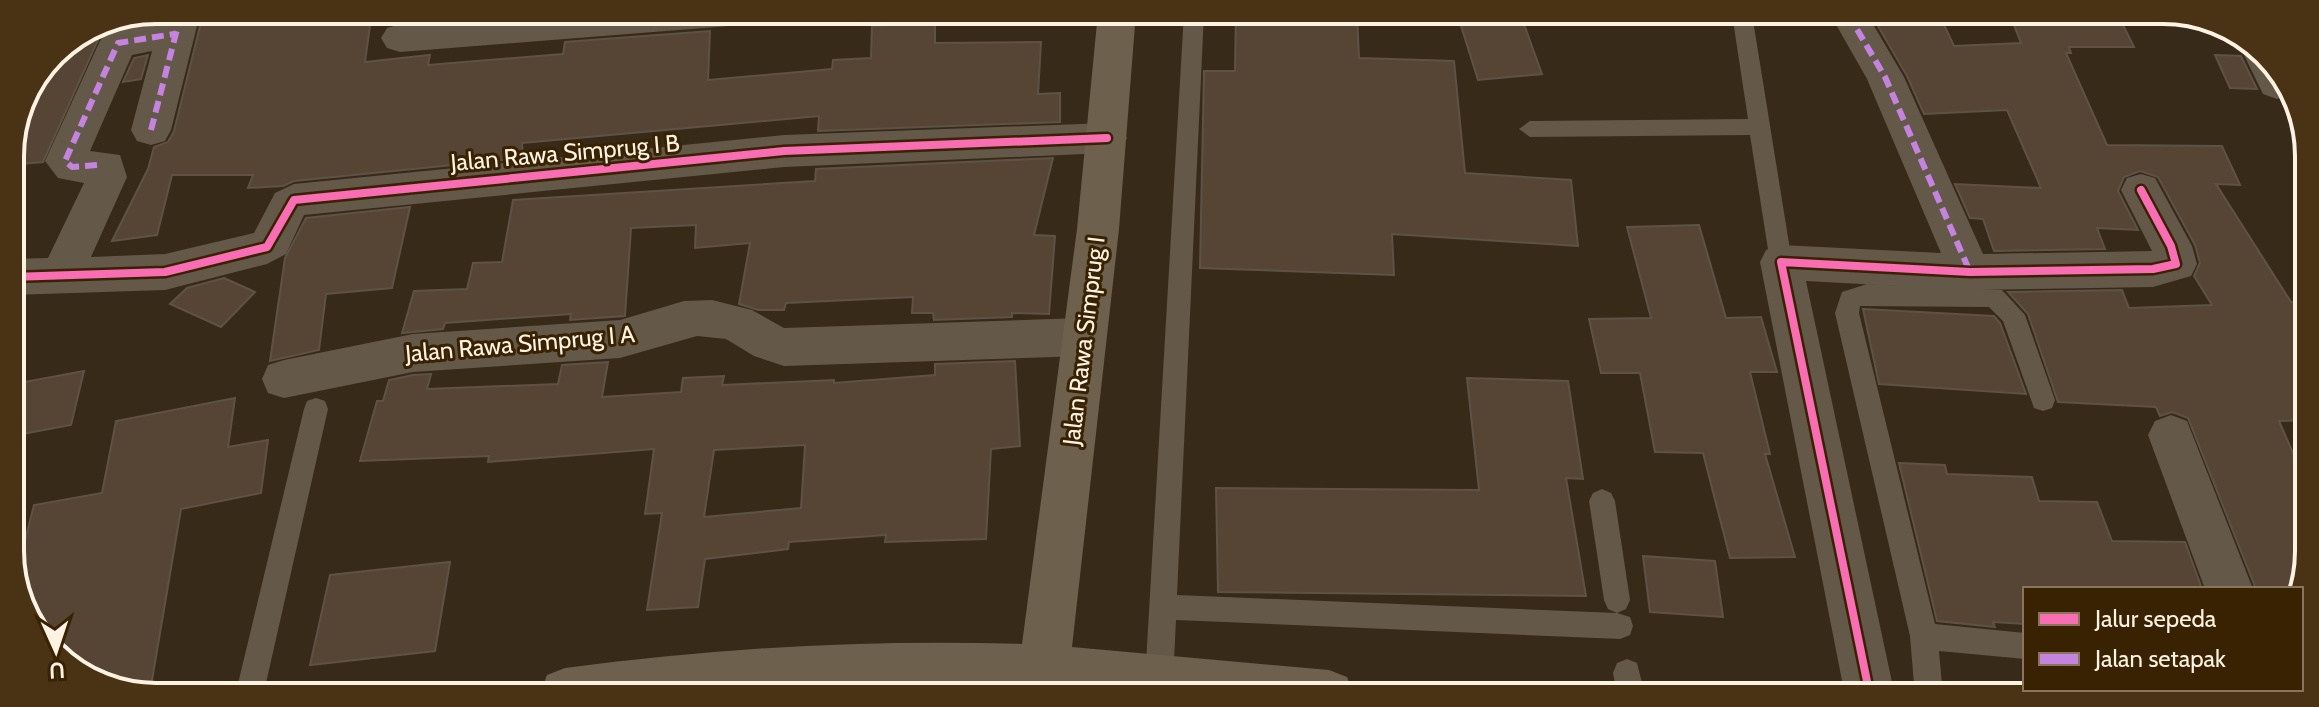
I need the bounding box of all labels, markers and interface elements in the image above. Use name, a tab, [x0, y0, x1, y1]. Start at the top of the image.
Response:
street label: Jalan Rawa Simprug I B	[448, 128, 681, 177]
street label: Jalan Rawa Simprug I	[1056, 235, 1111, 448]
street label: Jalan Rawa Simprug I A	[403, 319, 636, 368]
legend	[2023, 587, 2303, 691]
text: Jalur sepeda	[2094, 604, 2217, 633]
north arrow	[16, 611, 96, 691]
text: Jalan setapak	[2094, 644, 2226, 673]
text: U	[48, 657, 66, 684]

